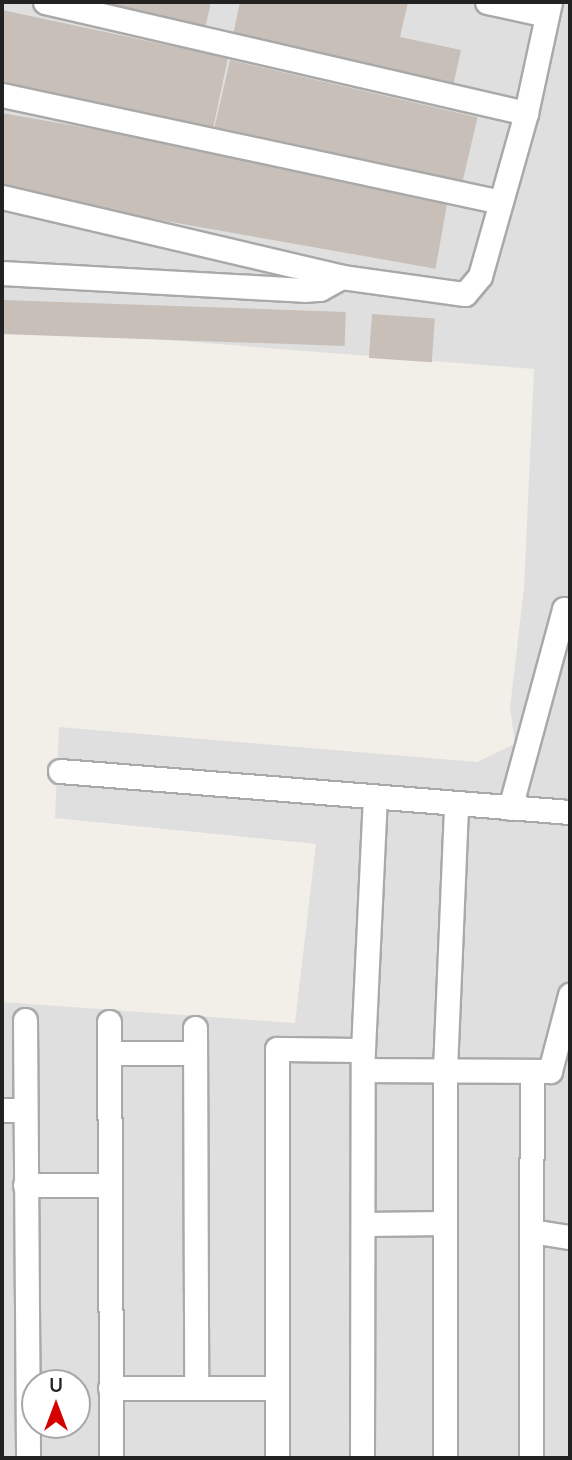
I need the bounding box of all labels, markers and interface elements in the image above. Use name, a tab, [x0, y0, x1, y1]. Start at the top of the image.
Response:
north arrow	[21, 1369, 91, 1439]
text: U	[49, 1372, 63, 1398]

